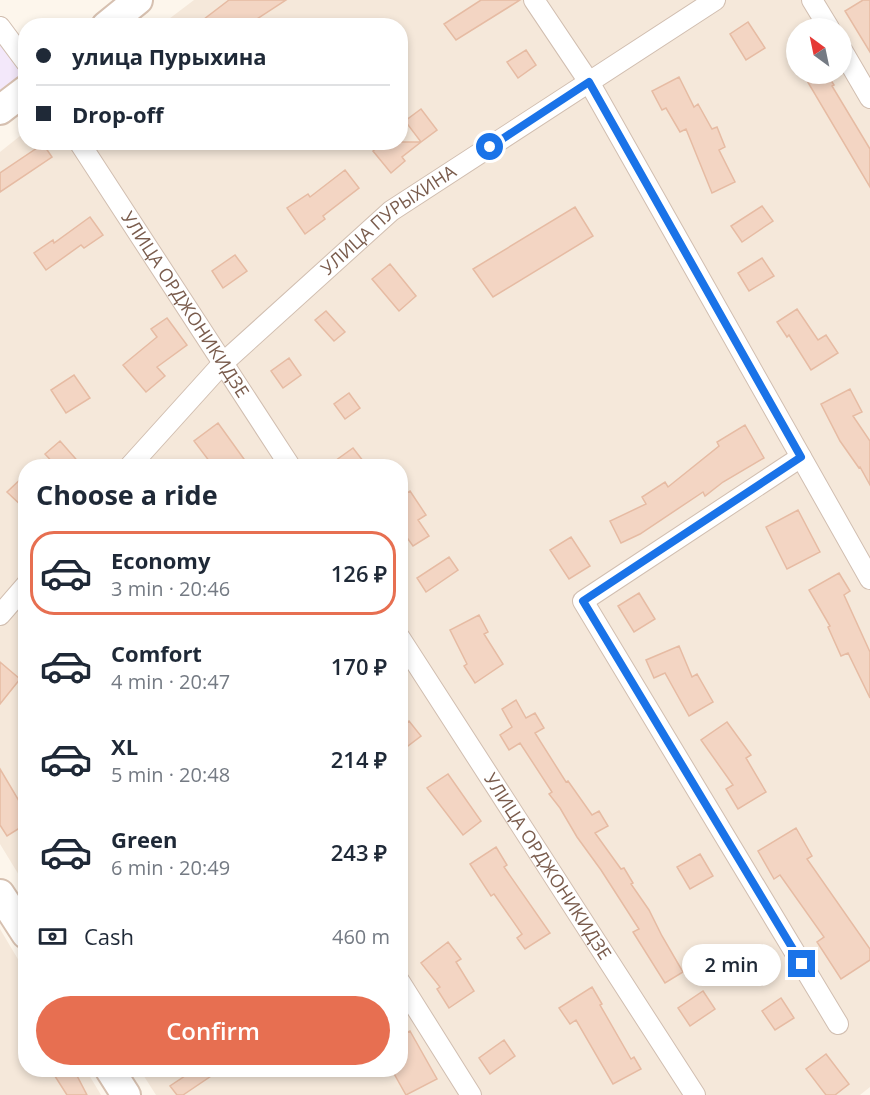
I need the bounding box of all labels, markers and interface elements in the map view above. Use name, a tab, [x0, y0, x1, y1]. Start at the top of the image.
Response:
north arrow	[786, 18, 852, 84]
map controls	[786, 18, 852, 84]
text: улица Пурыхина	[72, 41, 267, 71]
text: Drop-off	[72, 99, 164, 129]
route start	[476, 133, 503, 160]
street label: УЛИЦА ПУРЫХИНА	[315, 158, 461, 280]
street label: УЛИЦА ОРДЖОНИКИДЗЕ	[116, 206, 255, 402]
text: Choose a ride	[36, 476, 218, 513]
text: Economy	[111, 545, 210, 575]
icon: car	[39, 546, 93, 600]
text: 126 ₽	[331, 558, 387, 588]
text: 3 min · 20:46	[111, 575, 230, 602]
text: Comfort	[111, 638, 202, 668]
icon: car	[39, 639, 93, 693]
text: 170 ₽	[331, 651, 387, 681]
text: 4 min · 20:47	[111, 668, 230, 695]
text: XL	[111, 731, 138, 761]
icon: car	[39, 732, 93, 786]
text: 214 ₽	[331, 744, 387, 774]
text: 5 min · 20:48	[111, 761, 230, 788]
street label: УЛИЦА ОРДЖОНИКИДЗЕ	[479, 768, 617, 964]
text: Green	[111, 824, 177, 854]
icon: car	[39, 825, 93, 879]
text: 243 ₽	[331, 837, 387, 867]
text: 6 min · 20:49	[111, 854, 230, 881]
icon: cash	[36, 920, 69, 953]
text: Cash	[84, 921, 134, 951]
text: 460 m	[332, 923, 390, 950]
callout: 2 min	[682, 943, 781, 985]
route end	[788, 950, 815, 977]
text: 2 min	[705, 951, 759, 978]
button: Confirm	[36, 996, 390, 1065]

